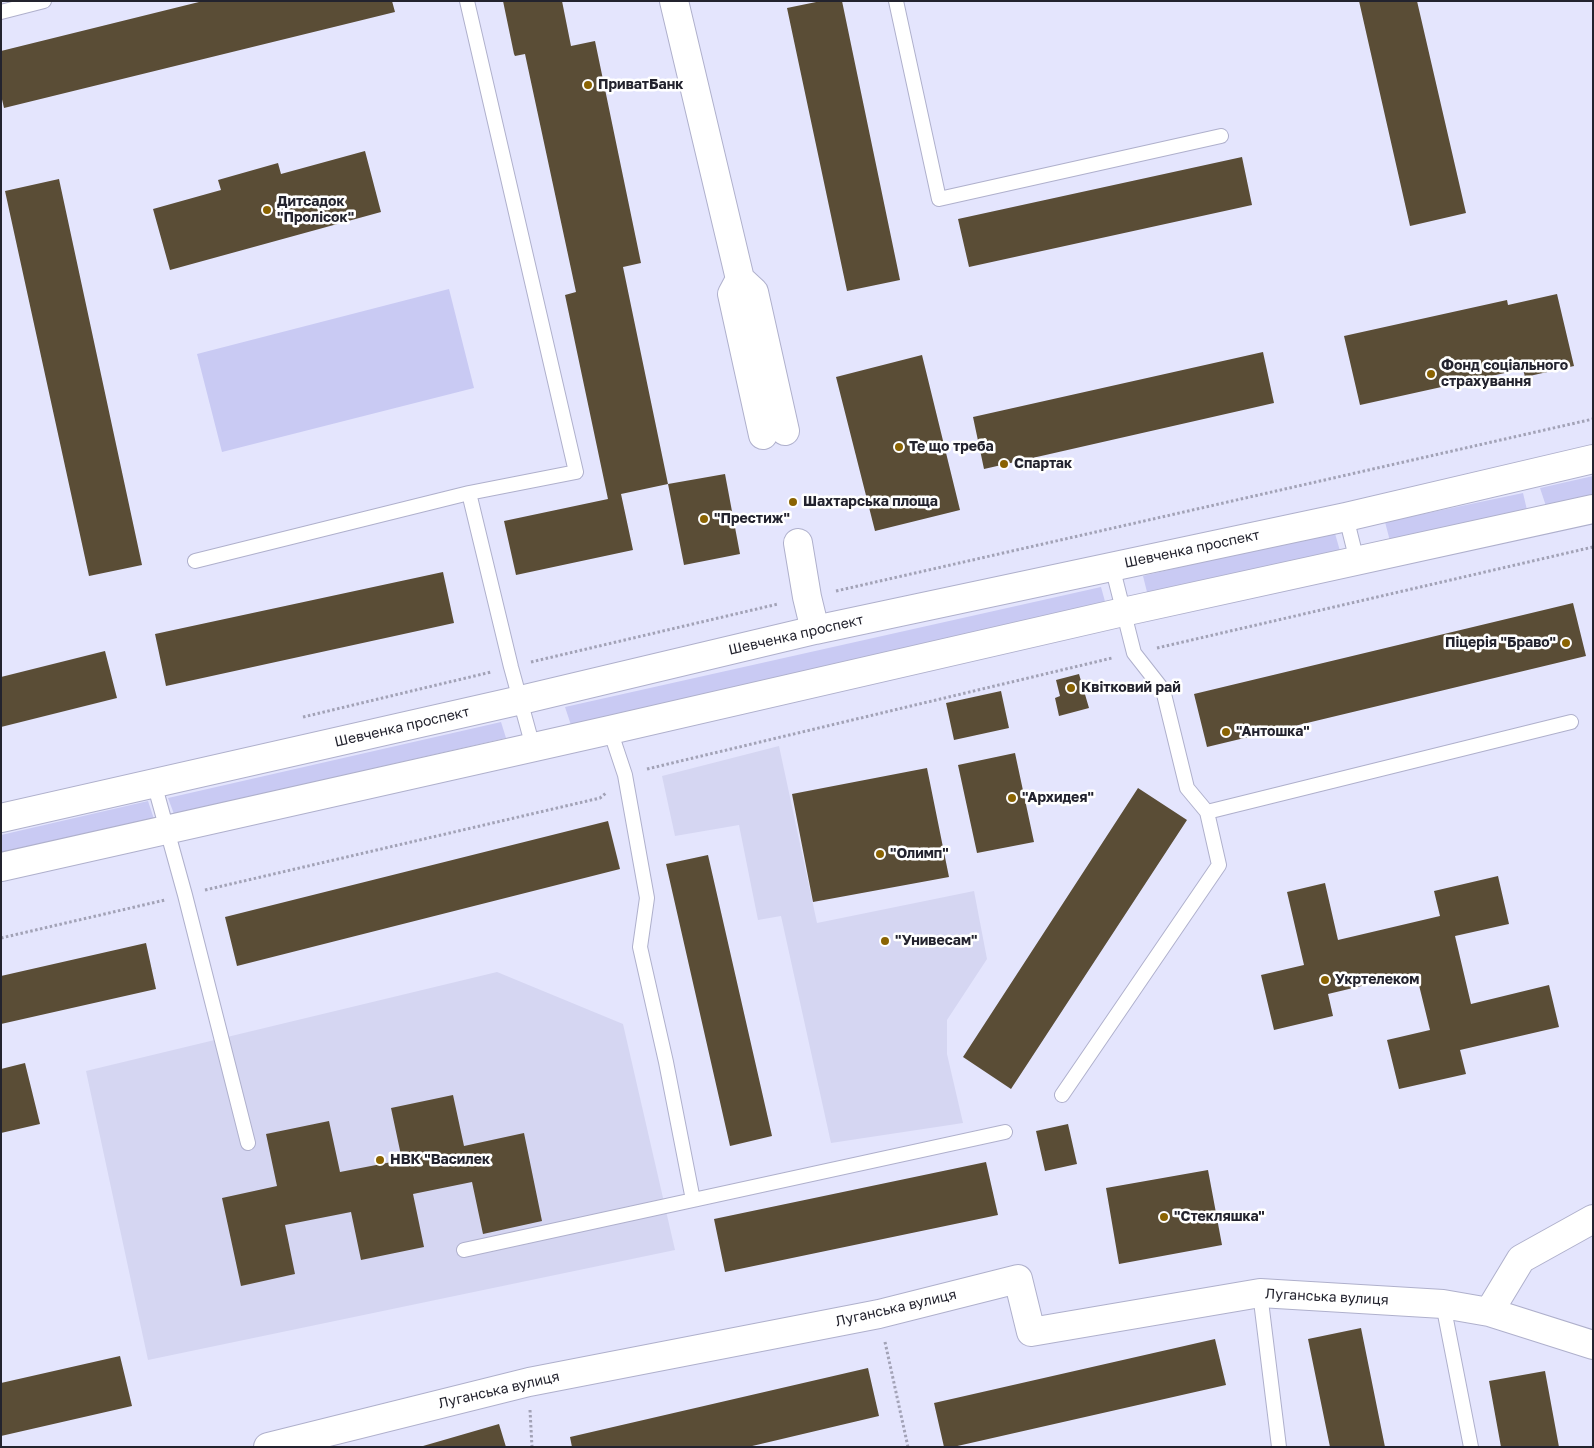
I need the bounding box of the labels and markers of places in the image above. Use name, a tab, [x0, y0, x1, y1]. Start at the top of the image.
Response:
place label: ПриватБанк	[598, 77, 683, 93]
marker: ПриватБанк	[582, 79, 594, 91]
place label: Дитсадок "Пролісок"	[277, 194, 354, 226]
marker: Дитсадок "Пролісок"	[261, 204, 273, 216]
place label: Фонд соціального страхування	[1441, 358, 1568, 391]
marker: Фонд соціального страхування	[1425, 368, 1437, 380]
place label: Те що треба	[909, 439, 994, 455]
marker: Те що треба	[893, 441, 905, 453]
place label: Спартак	[1014, 456, 1072, 472]
marker: Спартак	[998, 458, 1010, 470]
place label: Шахтарська площа	[803, 494, 938, 510]
marker: Шахтарська площа	[787, 496, 799, 508]
place label: "Престиж"	[714, 511, 790, 527]
marker: "Престиж"	[698, 513, 710, 525]
place label: Піцерія "Браво"	[1445, 635, 1556, 651]
marker: Піцерія "Браво"	[1560, 637, 1572, 649]
place label: Квітковий рай	[1081, 680, 1181, 696]
marker: Квітковий рай	[1065, 682, 1077, 694]
place label: "Антошка"	[1236, 724, 1310, 740]
marker: "Антошка"	[1220, 726, 1232, 738]
place label: "Архидея"	[1022, 790, 1094, 806]
marker: "Архидея"	[1006, 792, 1018, 804]
place label: "Олимп"	[890, 846, 949, 862]
marker: "Олимп"	[874, 848, 886, 860]
place label: "Унивесам"	[895, 933, 977, 949]
marker: "Унивесам"	[879, 935, 891, 947]
place label: Укртелеком	[1335, 972, 1419, 988]
marker: Укртелеком	[1319, 974, 1331, 986]
place label: НВК "Василек	[390, 1152, 490, 1168]
marker: НВК "Василек	[374, 1154, 386, 1166]
place label: "Стекляшка"	[1174, 1209, 1265, 1225]
marker: "Стекляшка"	[1158, 1211, 1170, 1223]

